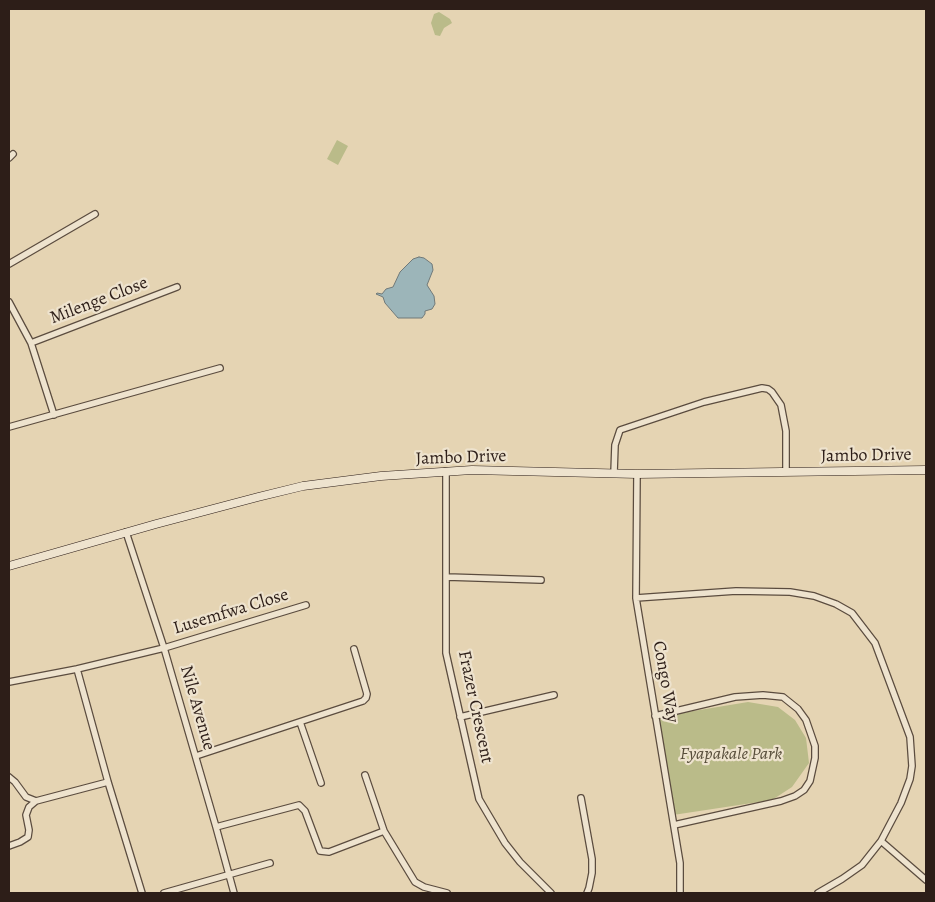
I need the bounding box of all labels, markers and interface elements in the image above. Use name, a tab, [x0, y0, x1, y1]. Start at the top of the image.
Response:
street label: Milenge Close	[47, 272, 151, 330]
street label: Jambo Drive	[820, 444, 912, 468]
street label: Jambo Drive	[415, 446, 507, 470]
street label: Lusemfwa Close	[171, 584, 291, 640]
street label: Congo Way	[647, 639, 683, 725]
street label: Frazer Crescent	[452, 649, 498, 765]
street label: Nile Avenue	[175, 663, 219, 753]
park label: Fyapakale Park	[680, 744, 782, 766]

